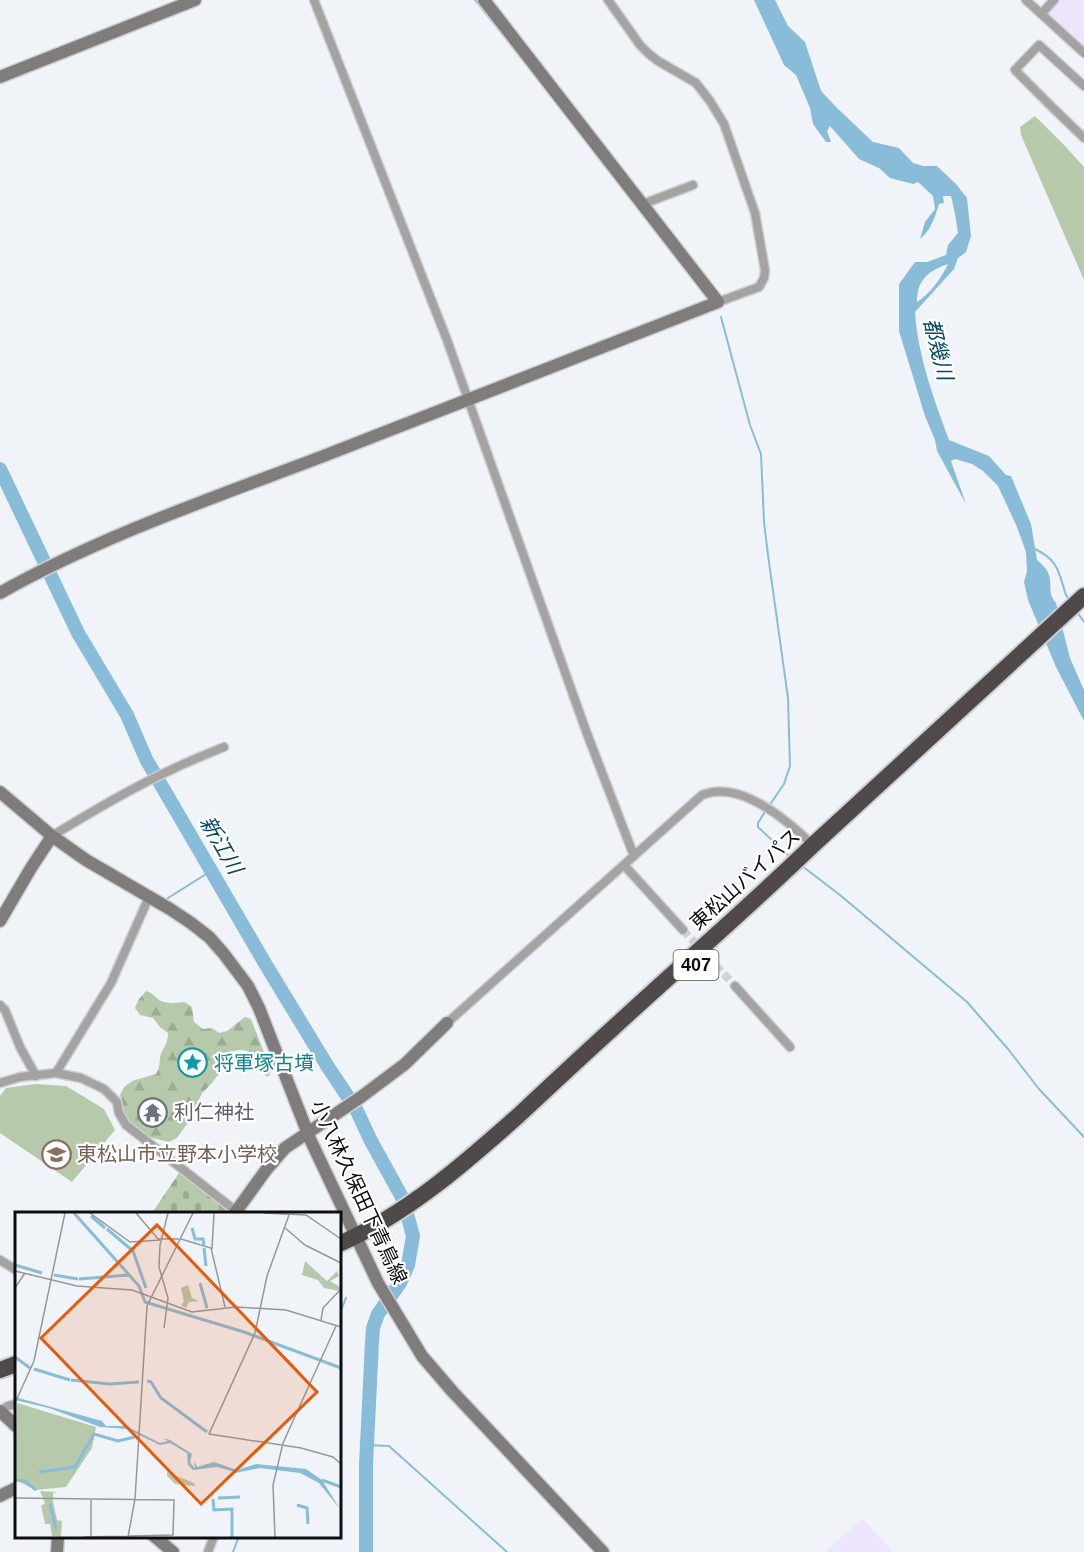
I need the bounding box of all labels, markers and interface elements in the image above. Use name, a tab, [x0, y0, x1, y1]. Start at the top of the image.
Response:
water label: 都幾川	[920, 316, 958, 384]
water label: 新江川	[196, 812, 248, 880]
street label: 東松山バイパス	[686, 824, 804, 934]
road number: 407	[674, 950, 718, 980]
place icon: 将軍塚古墳	[177, 1047, 209, 1079]
place label: 将軍塚古墳	[214, 1052, 314, 1074]
temple icon: 利仁神社	[137, 1096, 169, 1128]
street label: 小八林久保田下青鳥線	[307, 1097, 411, 1287]
place label: 利仁神社	[174, 1101, 254, 1123]
school or university icon: 東松山市立野本小学校	[40, 1138, 72, 1170]
place label: 東松山市立野本小学校	[77, 1143, 277, 1165]
inset map	[15, 1212, 340, 1537]

